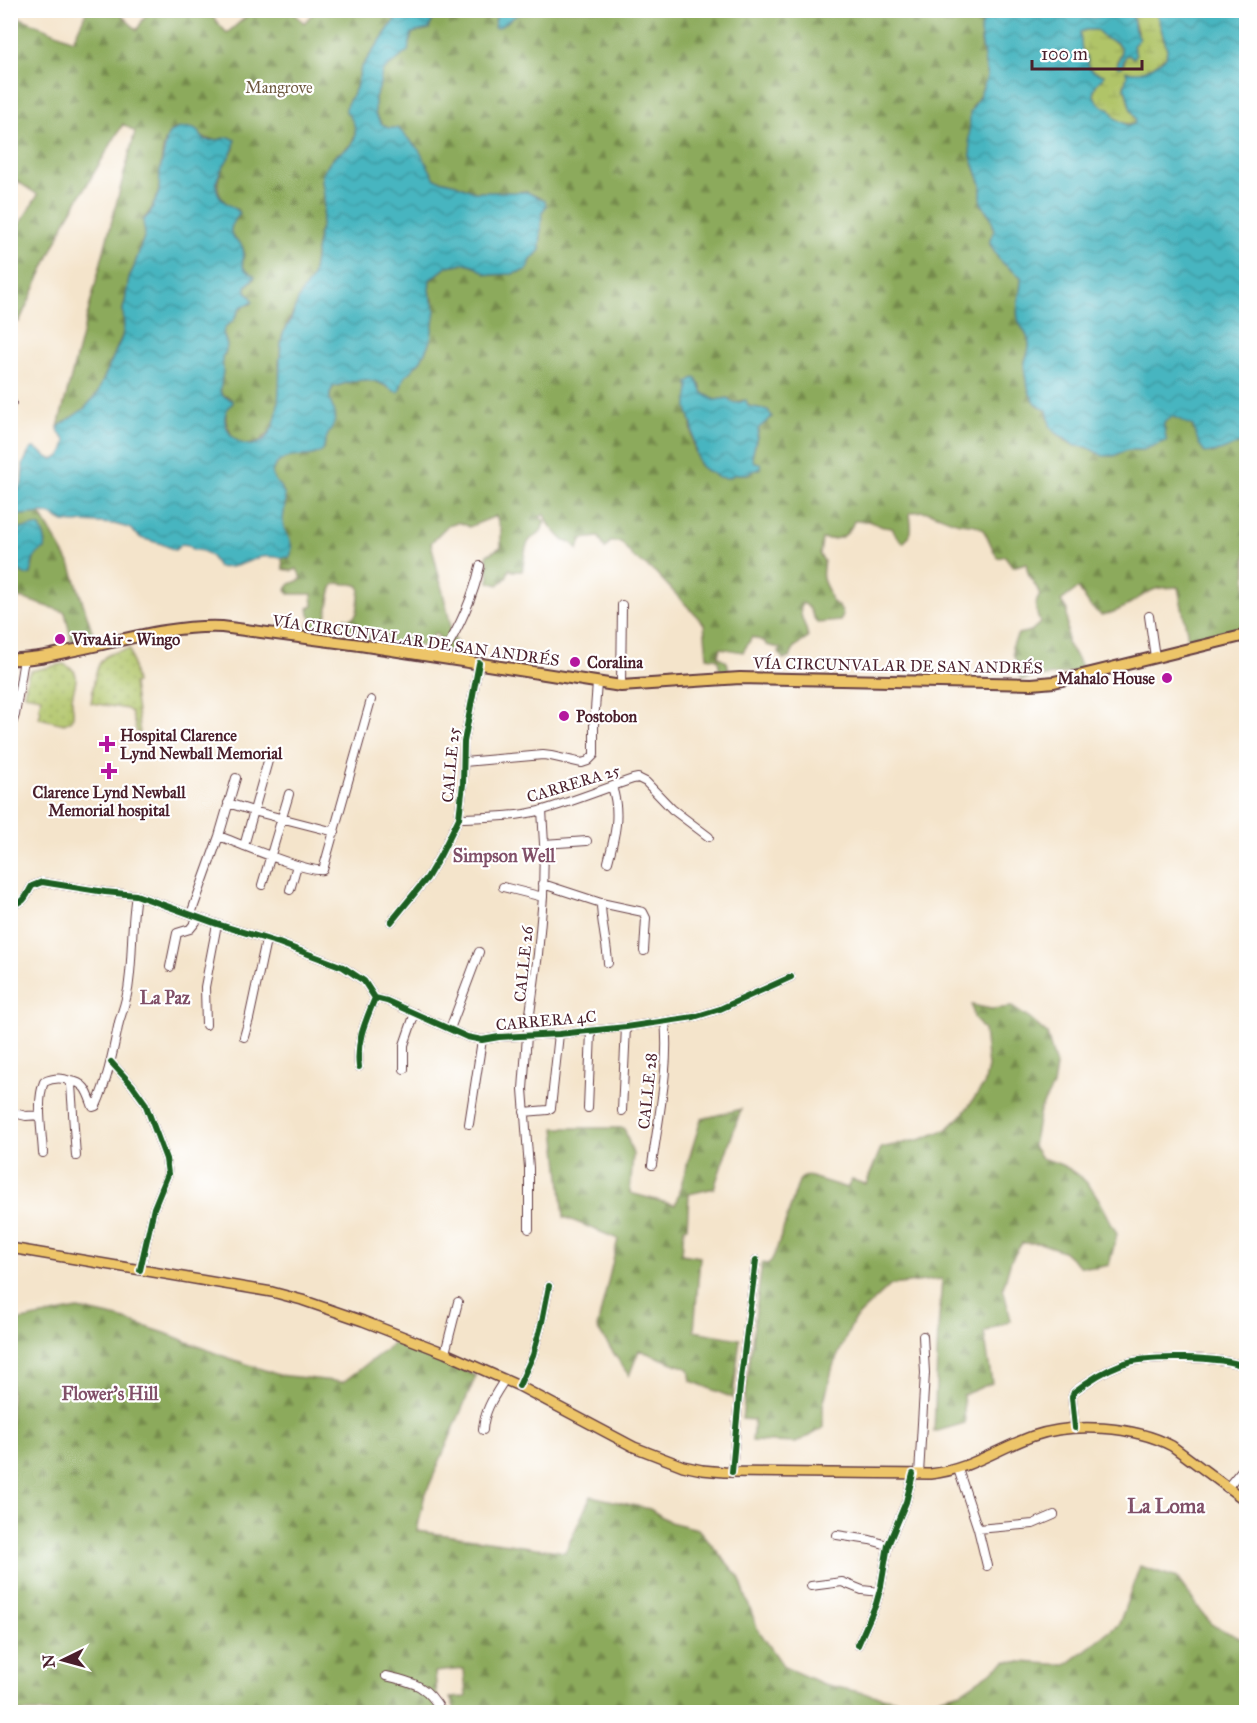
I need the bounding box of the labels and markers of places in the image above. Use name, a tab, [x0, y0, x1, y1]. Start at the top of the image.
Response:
place label: VivaAir - Wingo	[71, 630, 180, 650]
marker: VivaAir - Wingo	[53, 632, 67, 646]
place label: Coralina	[587, 653, 644, 672]
marker: Coralina	[568, 655, 582, 669]
place label: Mahalo House	[1057, 669, 1155, 688]
marker: Mahalo House	[1160, 671, 1174, 685]
place label: Postobon	[576, 707, 638, 726]
marker: Postobon	[557, 709, 571, 723]
place label: Hospital Clarence Lynd Newball Memorial	[120, 726, 283, 764]
marker: Hospital Clarence Lynd Newball Memorial	[98, 735, 116, 753]
marker: Clarence Lynd Newball Memorial hospital	[100, 762, 118, 780]
place label: Clarence Lynd Newball Memorial hospital	[33, 783, 186, 821]

